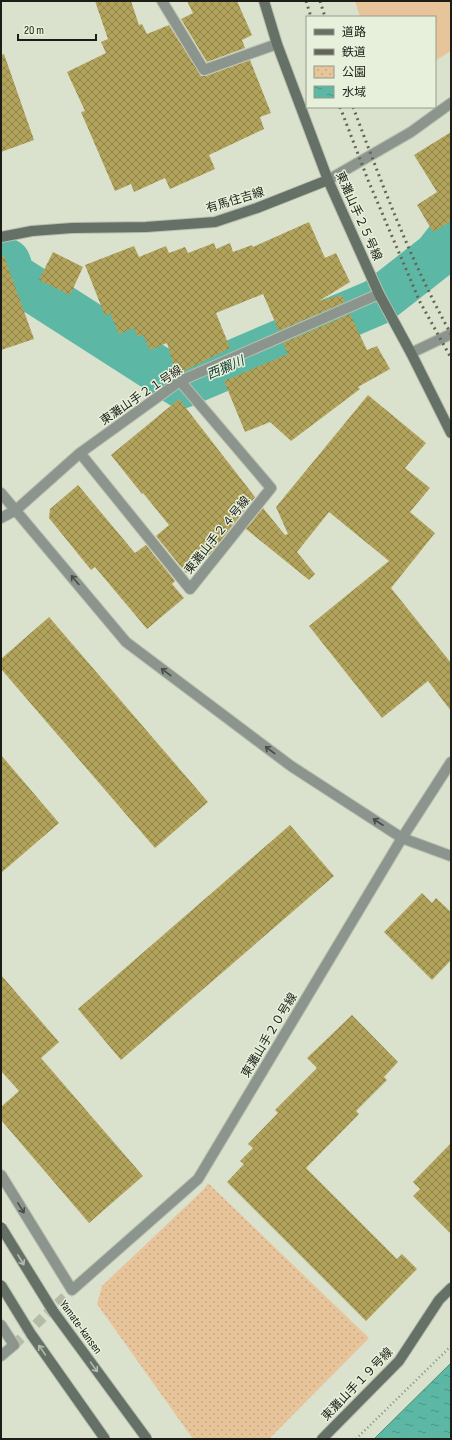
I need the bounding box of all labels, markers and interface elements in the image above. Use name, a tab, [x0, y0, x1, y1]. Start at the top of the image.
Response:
scale bar	[18, 16, 96, 42]
legend	[306, 16, 436, 108]
text: 20 m	[24, 23, 44, 38]
text: 道路	[342, 25, 366, 40]
text: 鉄道	[342, 45, 366, 60]
text: 公園	[342, 65, 366, 80]
text: 水域	[342, 85, 366, 100]
street label: 東灘山手２５号線	[332, 169, 385, 263]
street label: 有馬住吉線	[204, 185, 266, 216]
water label: 西獺川	[204, 352, 248, 383]
street label: 東灘山手２１号線	[97, 362, 185, 428]
street label: 東灘山手２４号線	[181, 493, 253, 577]
one-way arrow	[70, 575, 79, 586]
one-way arrow	[161, 668, 172, 676]
one-way arrow	[264, 746, 275, 754]
one-way arrow	[373, 818, 384, 826]
street label: 東灘山手２０号線	[238, 990, 301, 1080]
one-way arrow	[18, 1202, 26, 1214]
one-way arrow	[18, 1254, 26, 1266]
street label: Yamate-kansen	[56, 1297, 105, 1357]
one-way arrow	[38, 1344, 46, 1355]
street label: 東灘山手１９号線	[319, 1345, 396, 1424]
one-way arrow	[90, 1362, 98, 1373]

